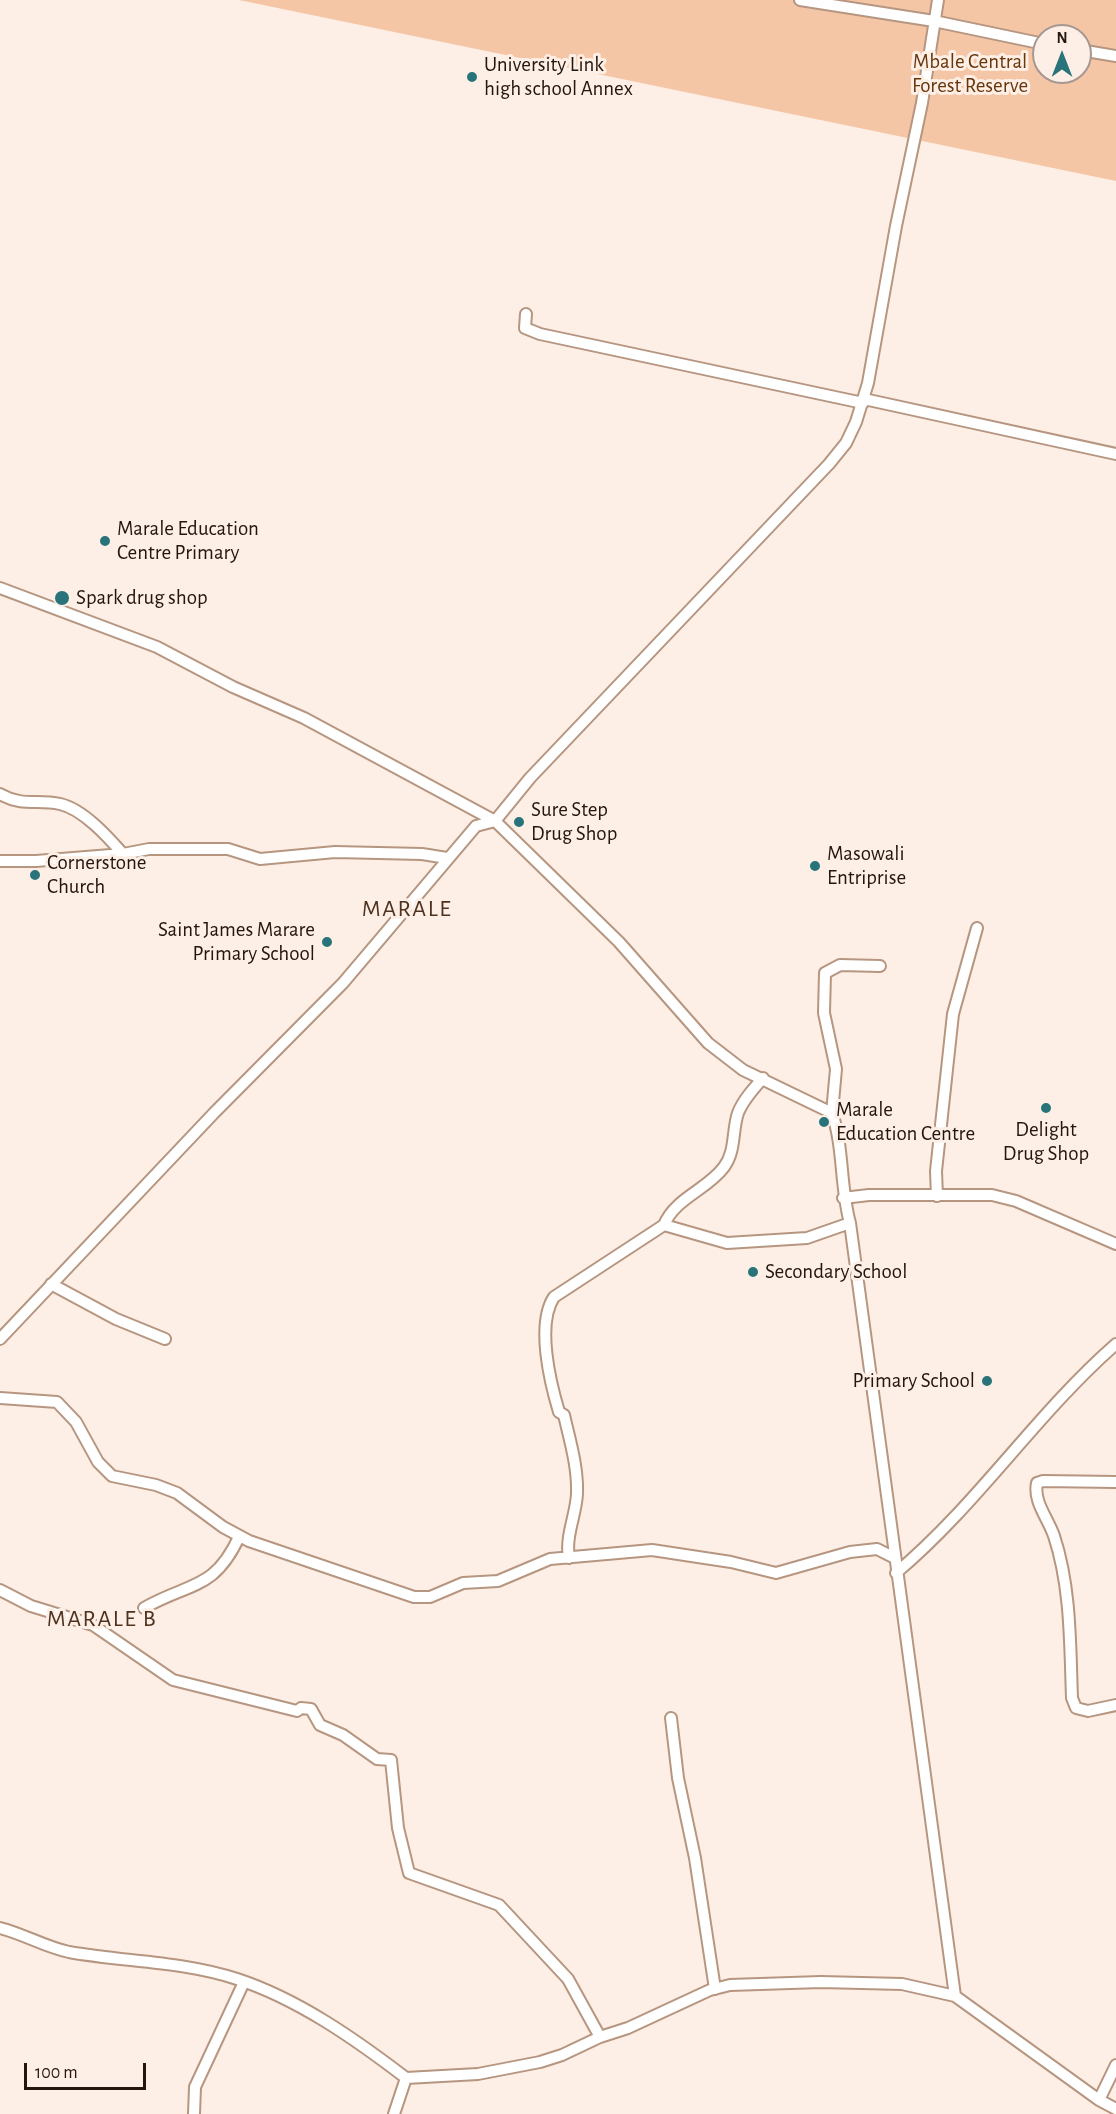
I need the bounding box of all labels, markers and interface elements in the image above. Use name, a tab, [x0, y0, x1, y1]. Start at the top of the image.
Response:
north arrow	[1032, 24, 1092, 84]
text: N	[1056, 30, 1068, 46]
park label: Mbale Central Forest Reserve	[912, 49, 1028, 99]
place label: University Link high school Annex	[484, 52, 633, 102]
marker: University Link high school Annex	[465, 70, 479, 84]
place label: Marale Education Centre Primary	[117, 516, 259, 566]
marker: Marale Education Centre Primary	[98, 534, 112, 548]
place label: Spark drug shop	[76, 585, 208, 611]
marker: Spark drug shop	[53, 589, 71, 607]
place label: Sure Step Drug Shop	[531, 797, 617, 847]
marker: Sure Step Drug Shop	[512, 815, 526, 829]
place label: Masowali Entriprise	[827, 841, 906, 891]
place label: Cornerstone Church	[47, 850, 146, 900]
marker: Masowali Entriprise	[808, 859, 822, 873]
marker: Cornerstone Church	[28, 868, 42, 882]
district label: MARALE	[362, 895, 452, 923]
place label: Saint James Marare Primary School	[158, 917, 315, 967]
marker: Saint James Marare Primary School	[320, 935, 334, 949]
place label: Marale Education Centre	[836, 1097, 975, 1147]
marker: Delight Drug Shop	[1039, 1101, 1053, 1115]
marker: Marale Education Centre	[817, 1115, 831, 1129]
place label: Delight Drug Shop	[1003, 1117, 1089, 1167]
place label: Secondary School	[765, 1259, 907, 1285]
marker: Secondary School	[746, 1265, 760, 1279]
place label: Primary School	[852, 1368, 975, 1394]
marker: Primary School	[980, 1374, 994, 1388]
district label: MARALE B	[47, 1605, 157, 1633]
scale bar	[27, 2051, 148, 2089]
text: 100 m	[35, 2064, 78, 2082]

